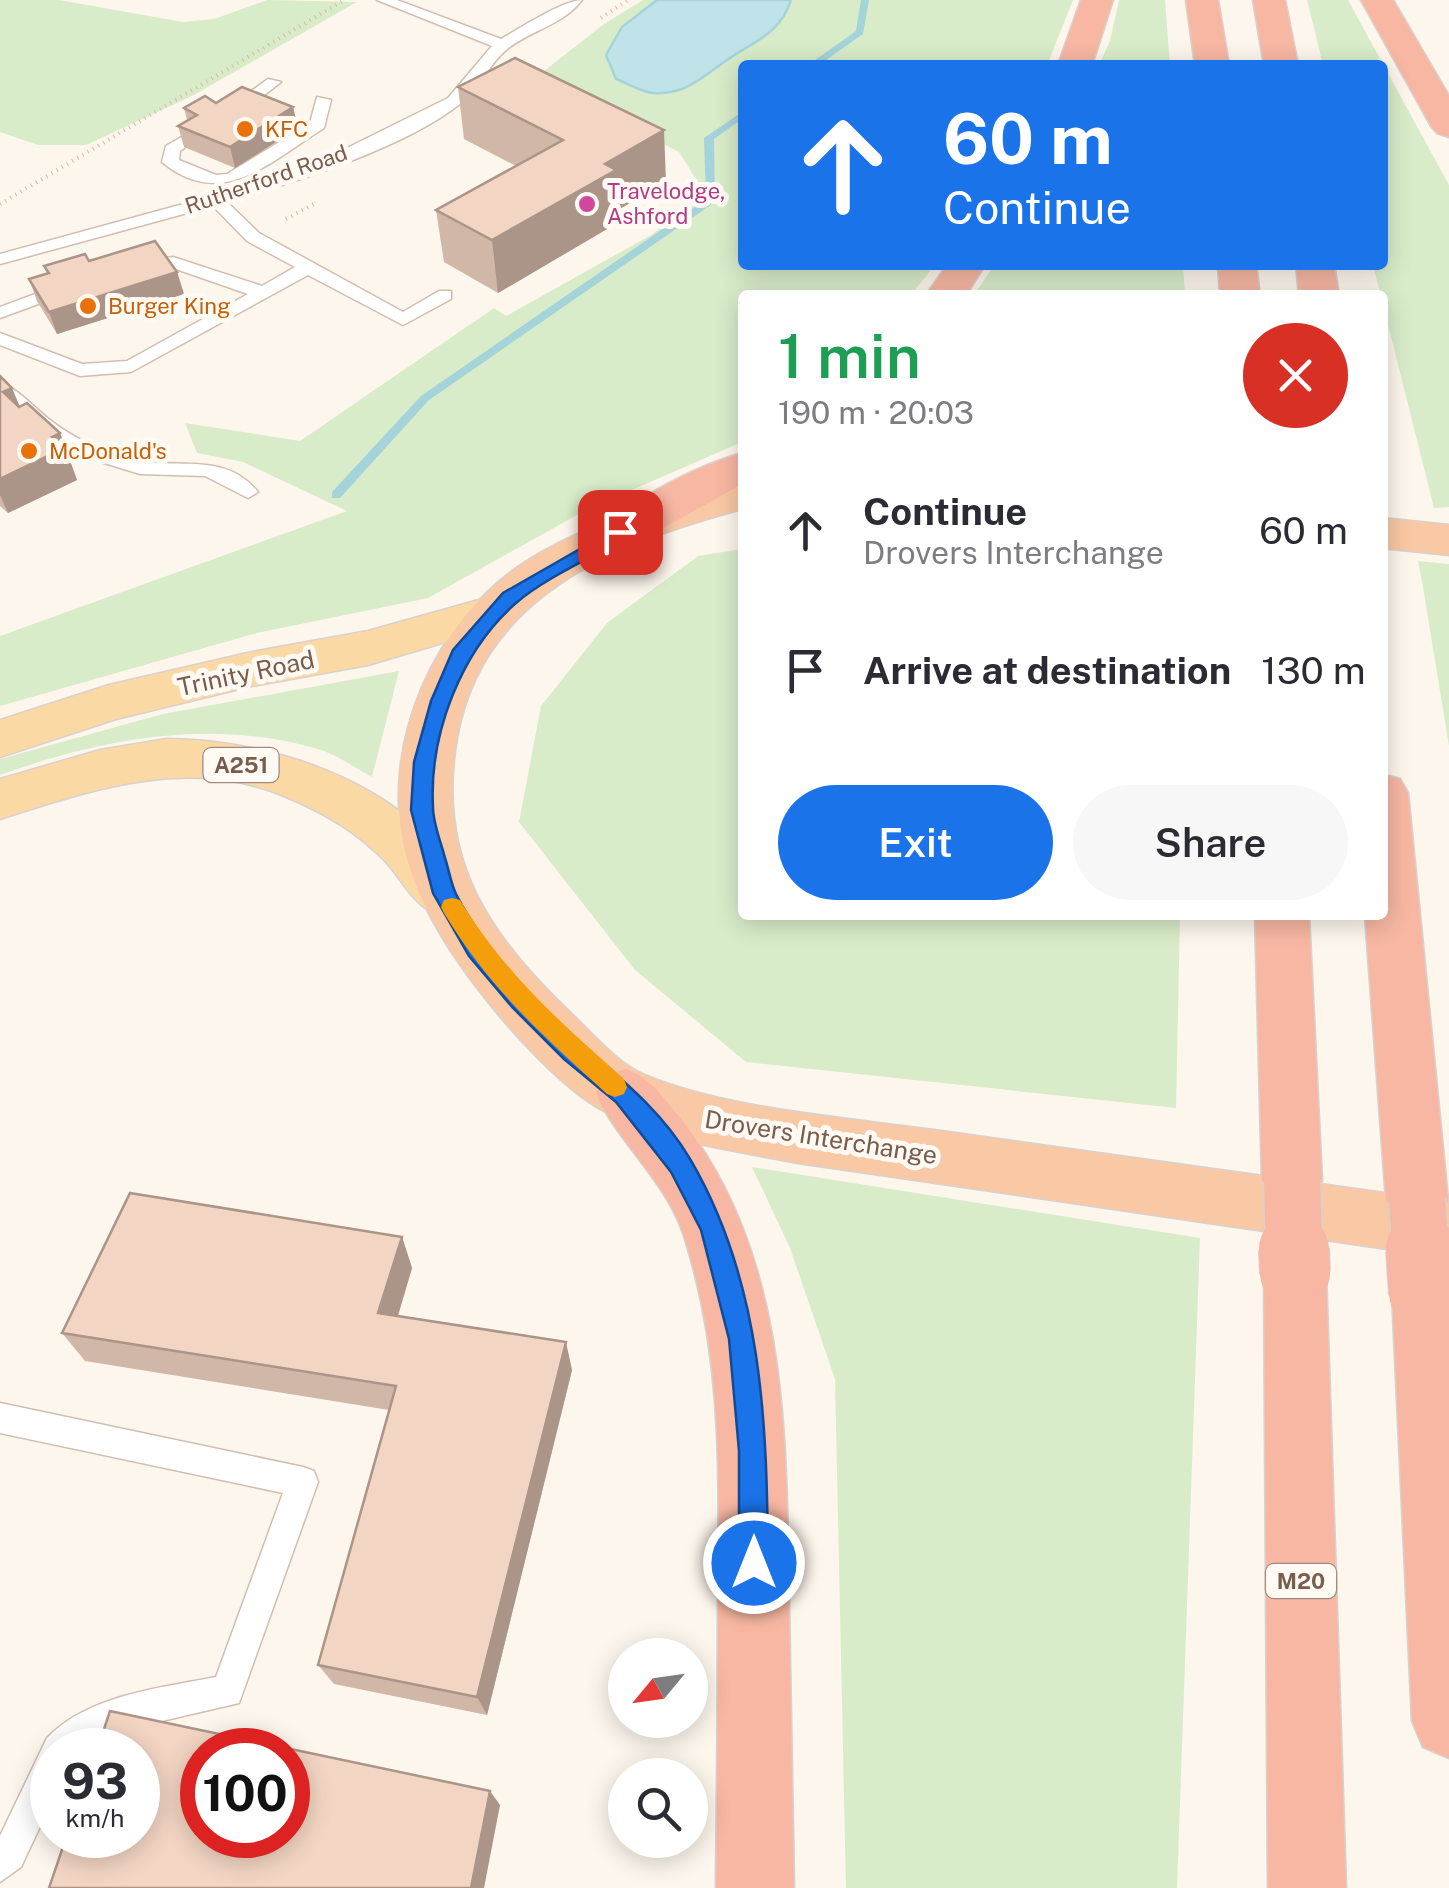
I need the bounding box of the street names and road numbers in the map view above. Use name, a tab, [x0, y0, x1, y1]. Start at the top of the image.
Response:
street label: Rutherford Road	[181, 139, 351, 219]
street label: Trinity Road	[175, 644, 317, 702]
road number: A251	[204, 748, 278, 782]
street label: Drovers Interchange	[703, 1104, 939, 1170]
road number: M20	[1266, 1564, 1336, 1598]

